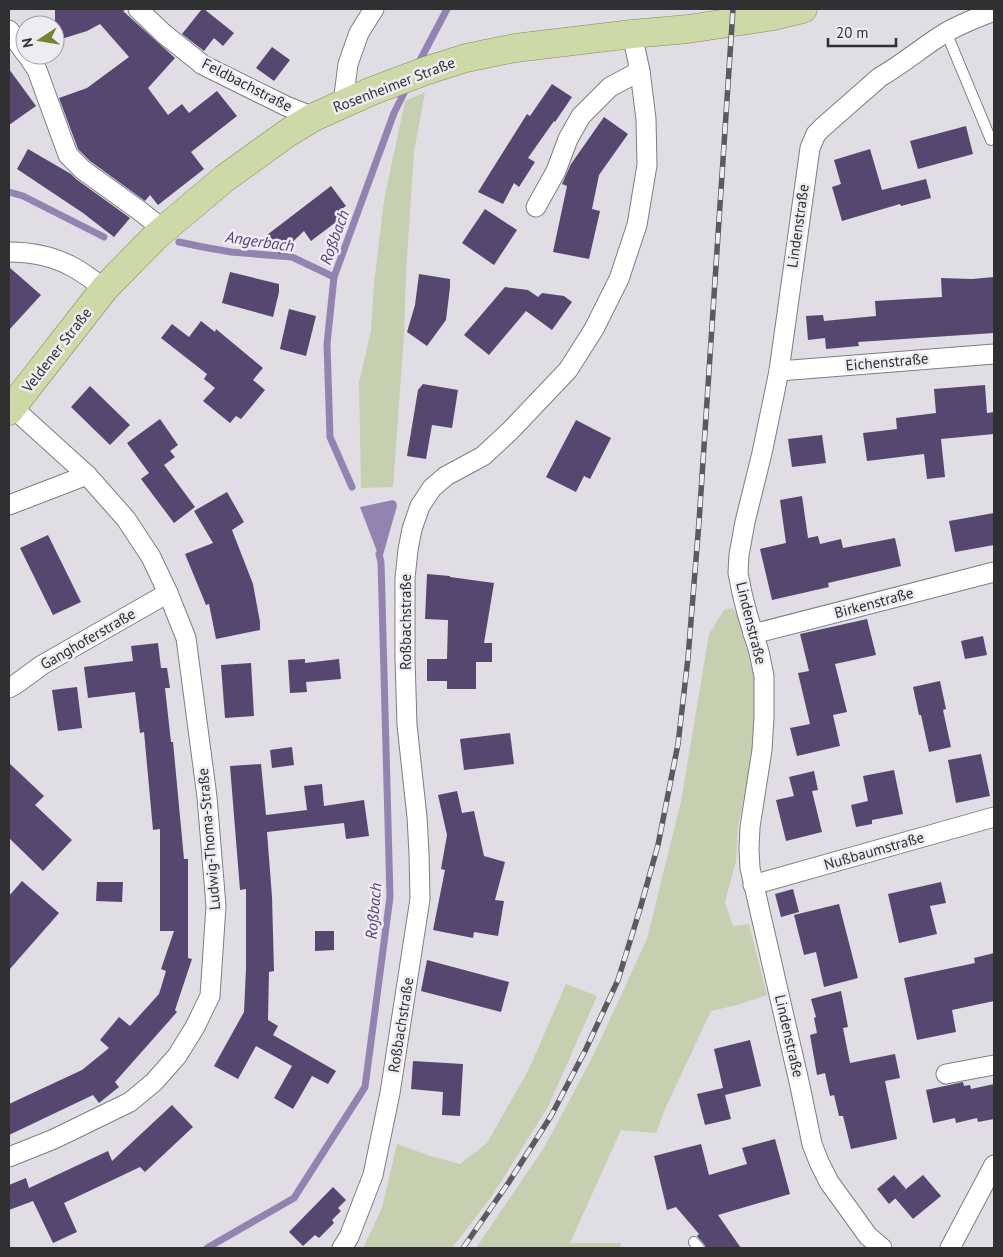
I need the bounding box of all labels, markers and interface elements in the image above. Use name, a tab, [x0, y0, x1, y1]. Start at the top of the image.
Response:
north arrow	[15, 15, 65, 65]
scale bar	[828, 15, 896, 47]
text: 20 m	[836, 23, 869, 42]
text: N	[18, 36, 37, 49]
street label: Rosenheimer Straße	[330, 53, 458, 117]
street label: Feldbachstraße	[199, 54, 296, 115]
street label: Lindenstraße	[782, 183, 813, 269]
water label: Roßbach	[315, 207, 353, 267]
water label: Angerbach	[223, 226, 296, 256]
street label: Veldener Straße	[17, 304, 96, 397]
street label: Eichenstraße	[845, 348, 929, 375]
street label: Roßbachstraße	[396, 574, 415, 670]
street label: Lindenstraße	[732, 580, 771, 666]
street label: Birkenstraße	[832, 583, 916, 622]
street label: Ganghoferstraße	[37, 604, 139, 673]
street label: Ludwig-Thoma-Straße	[193, 767, 224, 911]
street label: Nußbaumstraße	[822, 827, 926, 874]
water label: Roßbach	[361, 882, 385, 940]
street label: Roßbachstraße	[384, 976, 417, 1074]
street label: Lindenstraße	[771, 993, 808, 1079]

